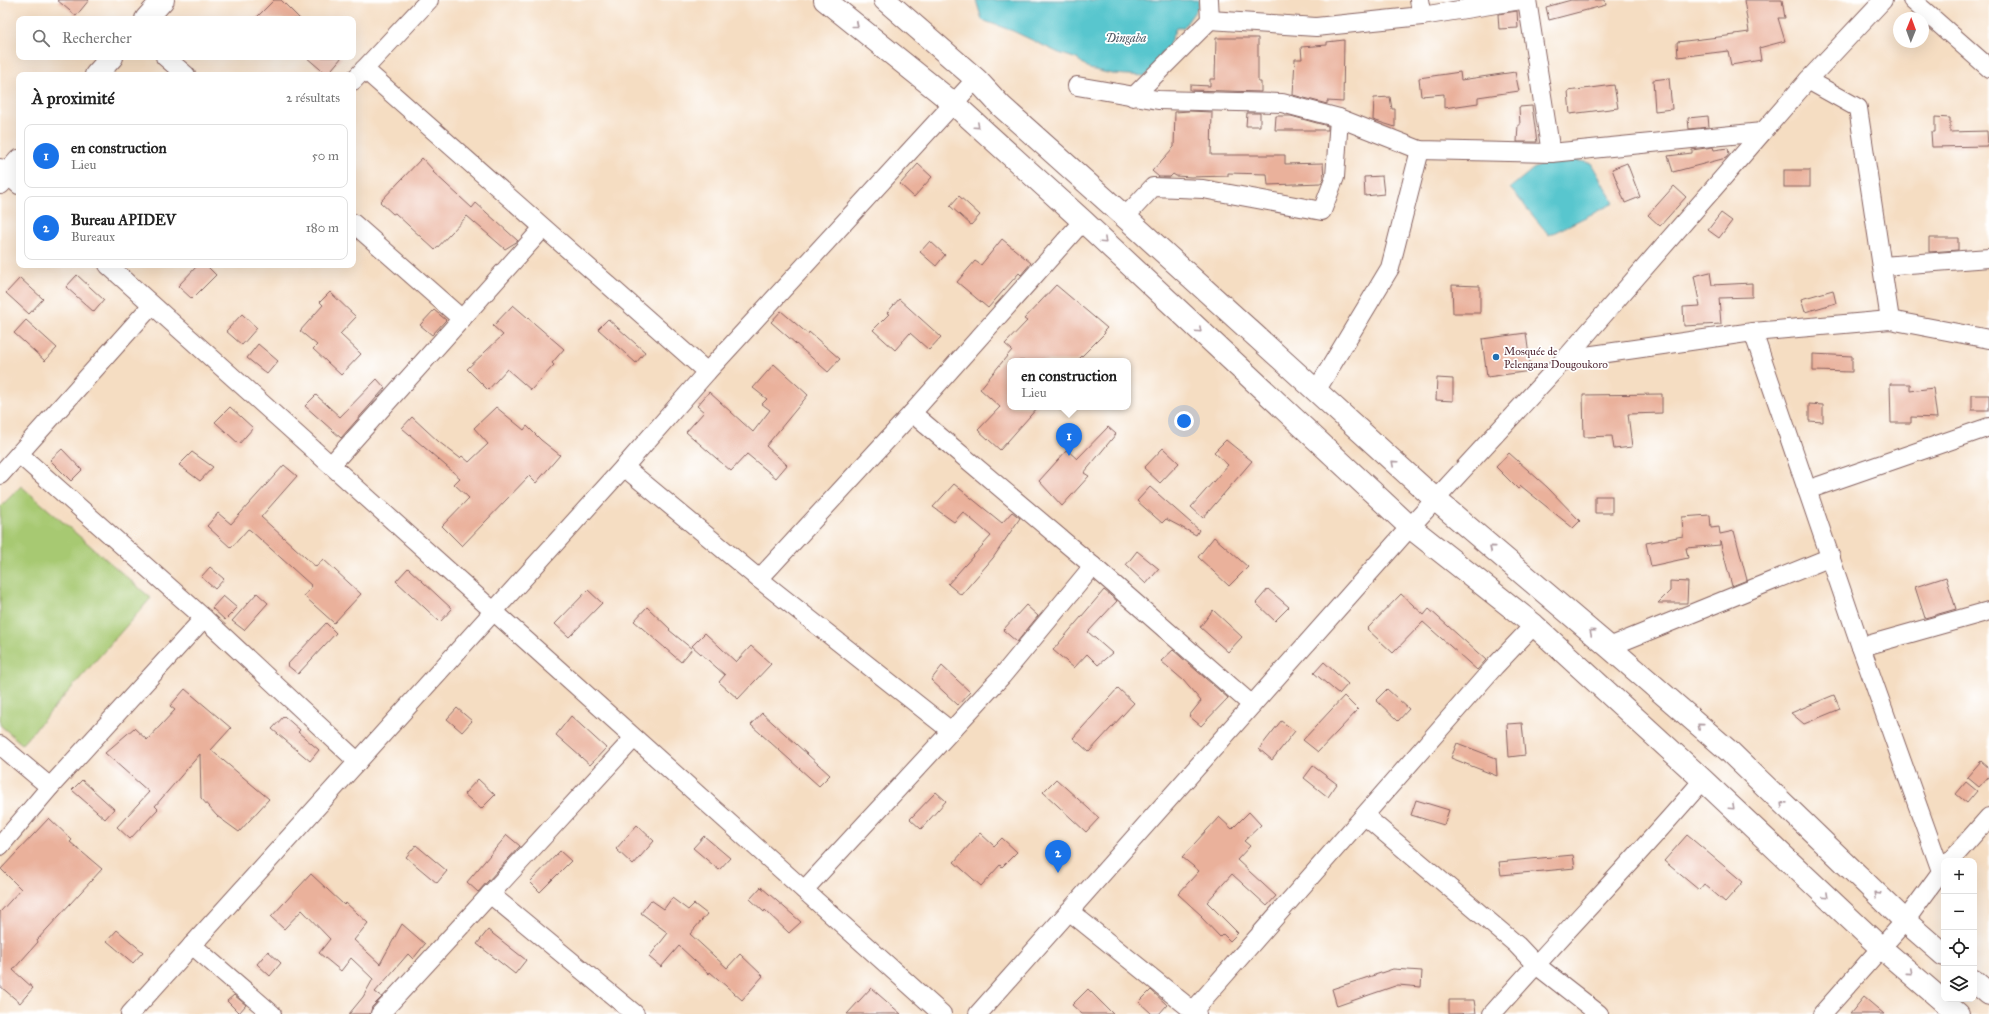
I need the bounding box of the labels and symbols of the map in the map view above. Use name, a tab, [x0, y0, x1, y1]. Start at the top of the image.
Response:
north arrow	[1893, 12, 1929, 48]
one-way arrow	[851, 20, 858, 27]
water label: Dingaba	[1105, 31, 1147, 45]
one-way arrow	[972, 121, 980, 128]
one-way arrow	[1099, 236, 1107, 244]
one-way arrow	[1194, 325, 1202, 333]
place label: Mosquée de Pelengana Dougoukoro	[1504, 345, 1608, 371]
marker: Mosquée de Pelengana Dougoukoro	[1491, 352, 1501, 362]
your location	[1174, 411, 1194, 431]
pin: 1	[1056, 423, 1082, 456]
one-way arrow	[1391, 460, 1399, 467]
one-way arrow	[1490, 546, 1497, 553]
one-way arrow	[1589, 629, 1596, 636]
one-way arrow	[1698, 724, 1705, 731]
one-way arrow	[1780, 801, 1788, 809]
one-way arrow	[1727, 802, 1734, 809]
pin: 2	[1045, 840, 1071, 873]
one-way arrow	[1821, 891, 1829, 899]
one-way arrow	[1874, 891, 1882, 899]
one-way arrow	[1905, 968, 1913, 975]

